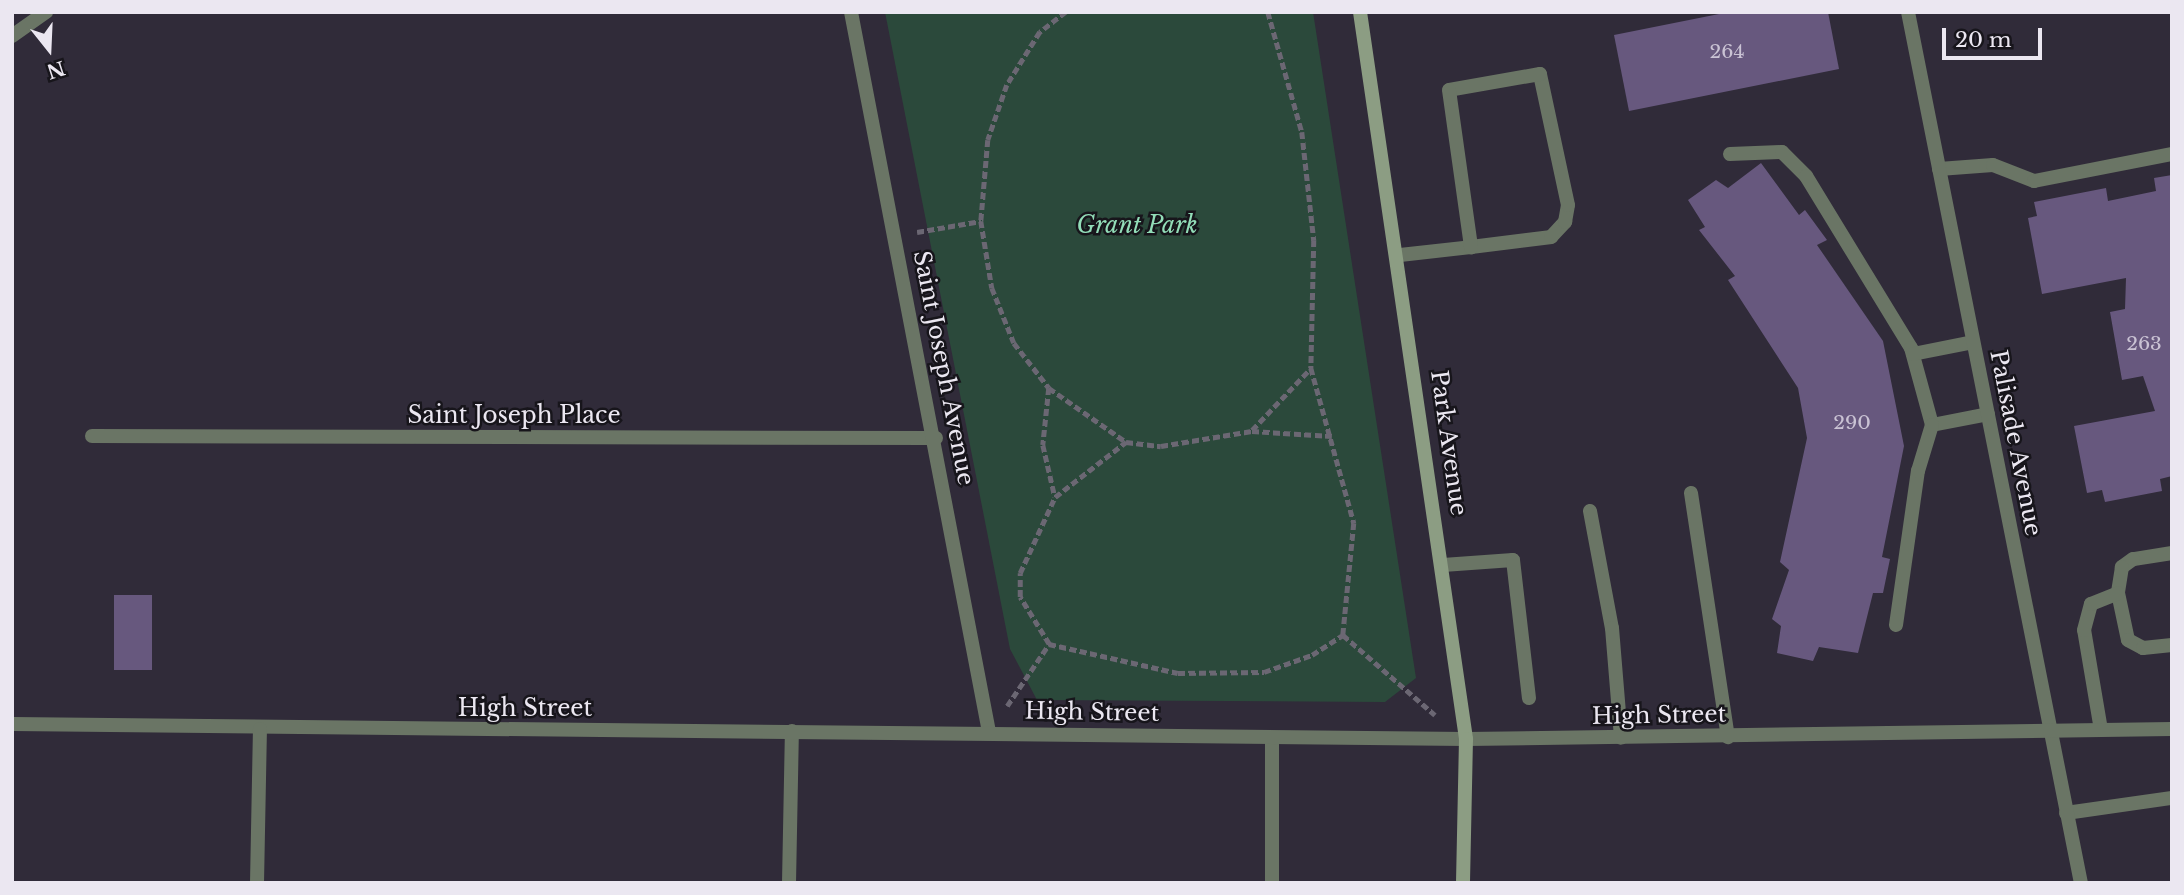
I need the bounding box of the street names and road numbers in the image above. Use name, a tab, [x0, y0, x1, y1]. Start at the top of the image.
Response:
street label: Saint Joseph Avenue	[908, 248, 980, 488]
street label: Palisade Avenue	[1984, 347, 2048, 539]
street label: Park Avenue	[1425, 368, 1473, 518]
street label: Saint Joseph Place	[407, 401, 621, 429]
street label: High Street	[458, 694, 592, 722]
street label: High Street	[1025, 697, 1159, 727]
street label: High Street	[1592, 700, 1726, 730]

